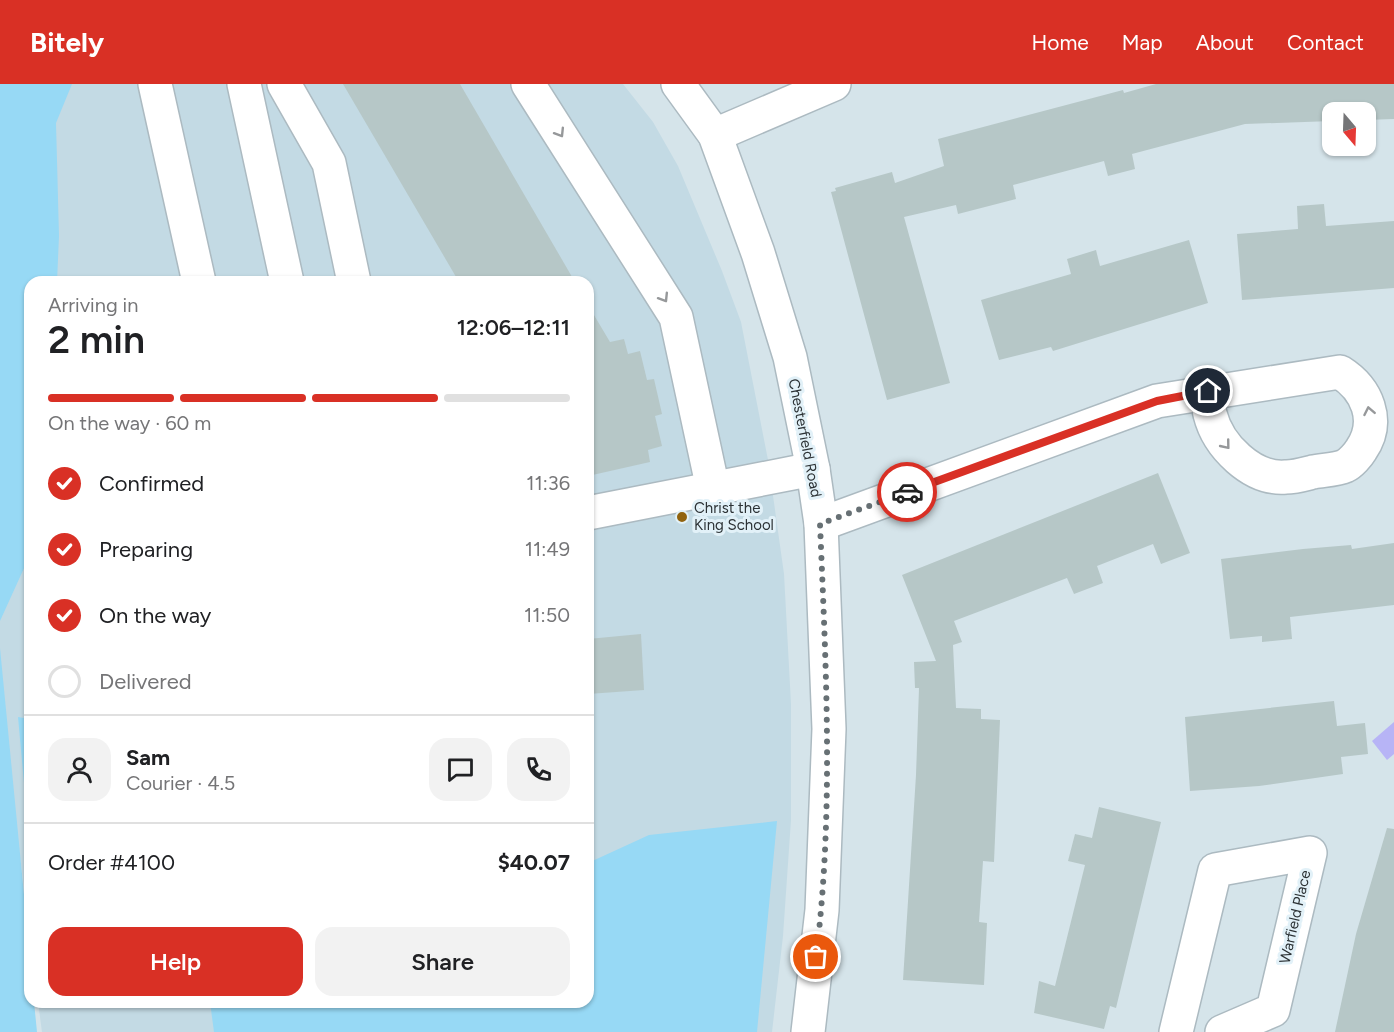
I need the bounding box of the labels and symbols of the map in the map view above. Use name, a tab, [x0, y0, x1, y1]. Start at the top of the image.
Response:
north arrow	[1322, 102, 1376, 156]
one-way arrow	[552, 127, 563, 138]
one-way arrow	[657, 292, 669, 302]
pin	[1182, 365, 1233, 416]
street label: Chesterfield Road	[785, 377, 825, 499]
one-way arrow	[1363, 406, 1376, 416]
one-way arrow	[1219, 438, 1230, 449]
courier	[877, 462, 937, 522]
place label: Christ the King School	[694, 499, 774, 534]
marker: Christ the King School	[675, 510, 689, 524]
street label: Warfield Place	[1275, 868, 1315, 966]
pin	[790, 931, 841, 982]

